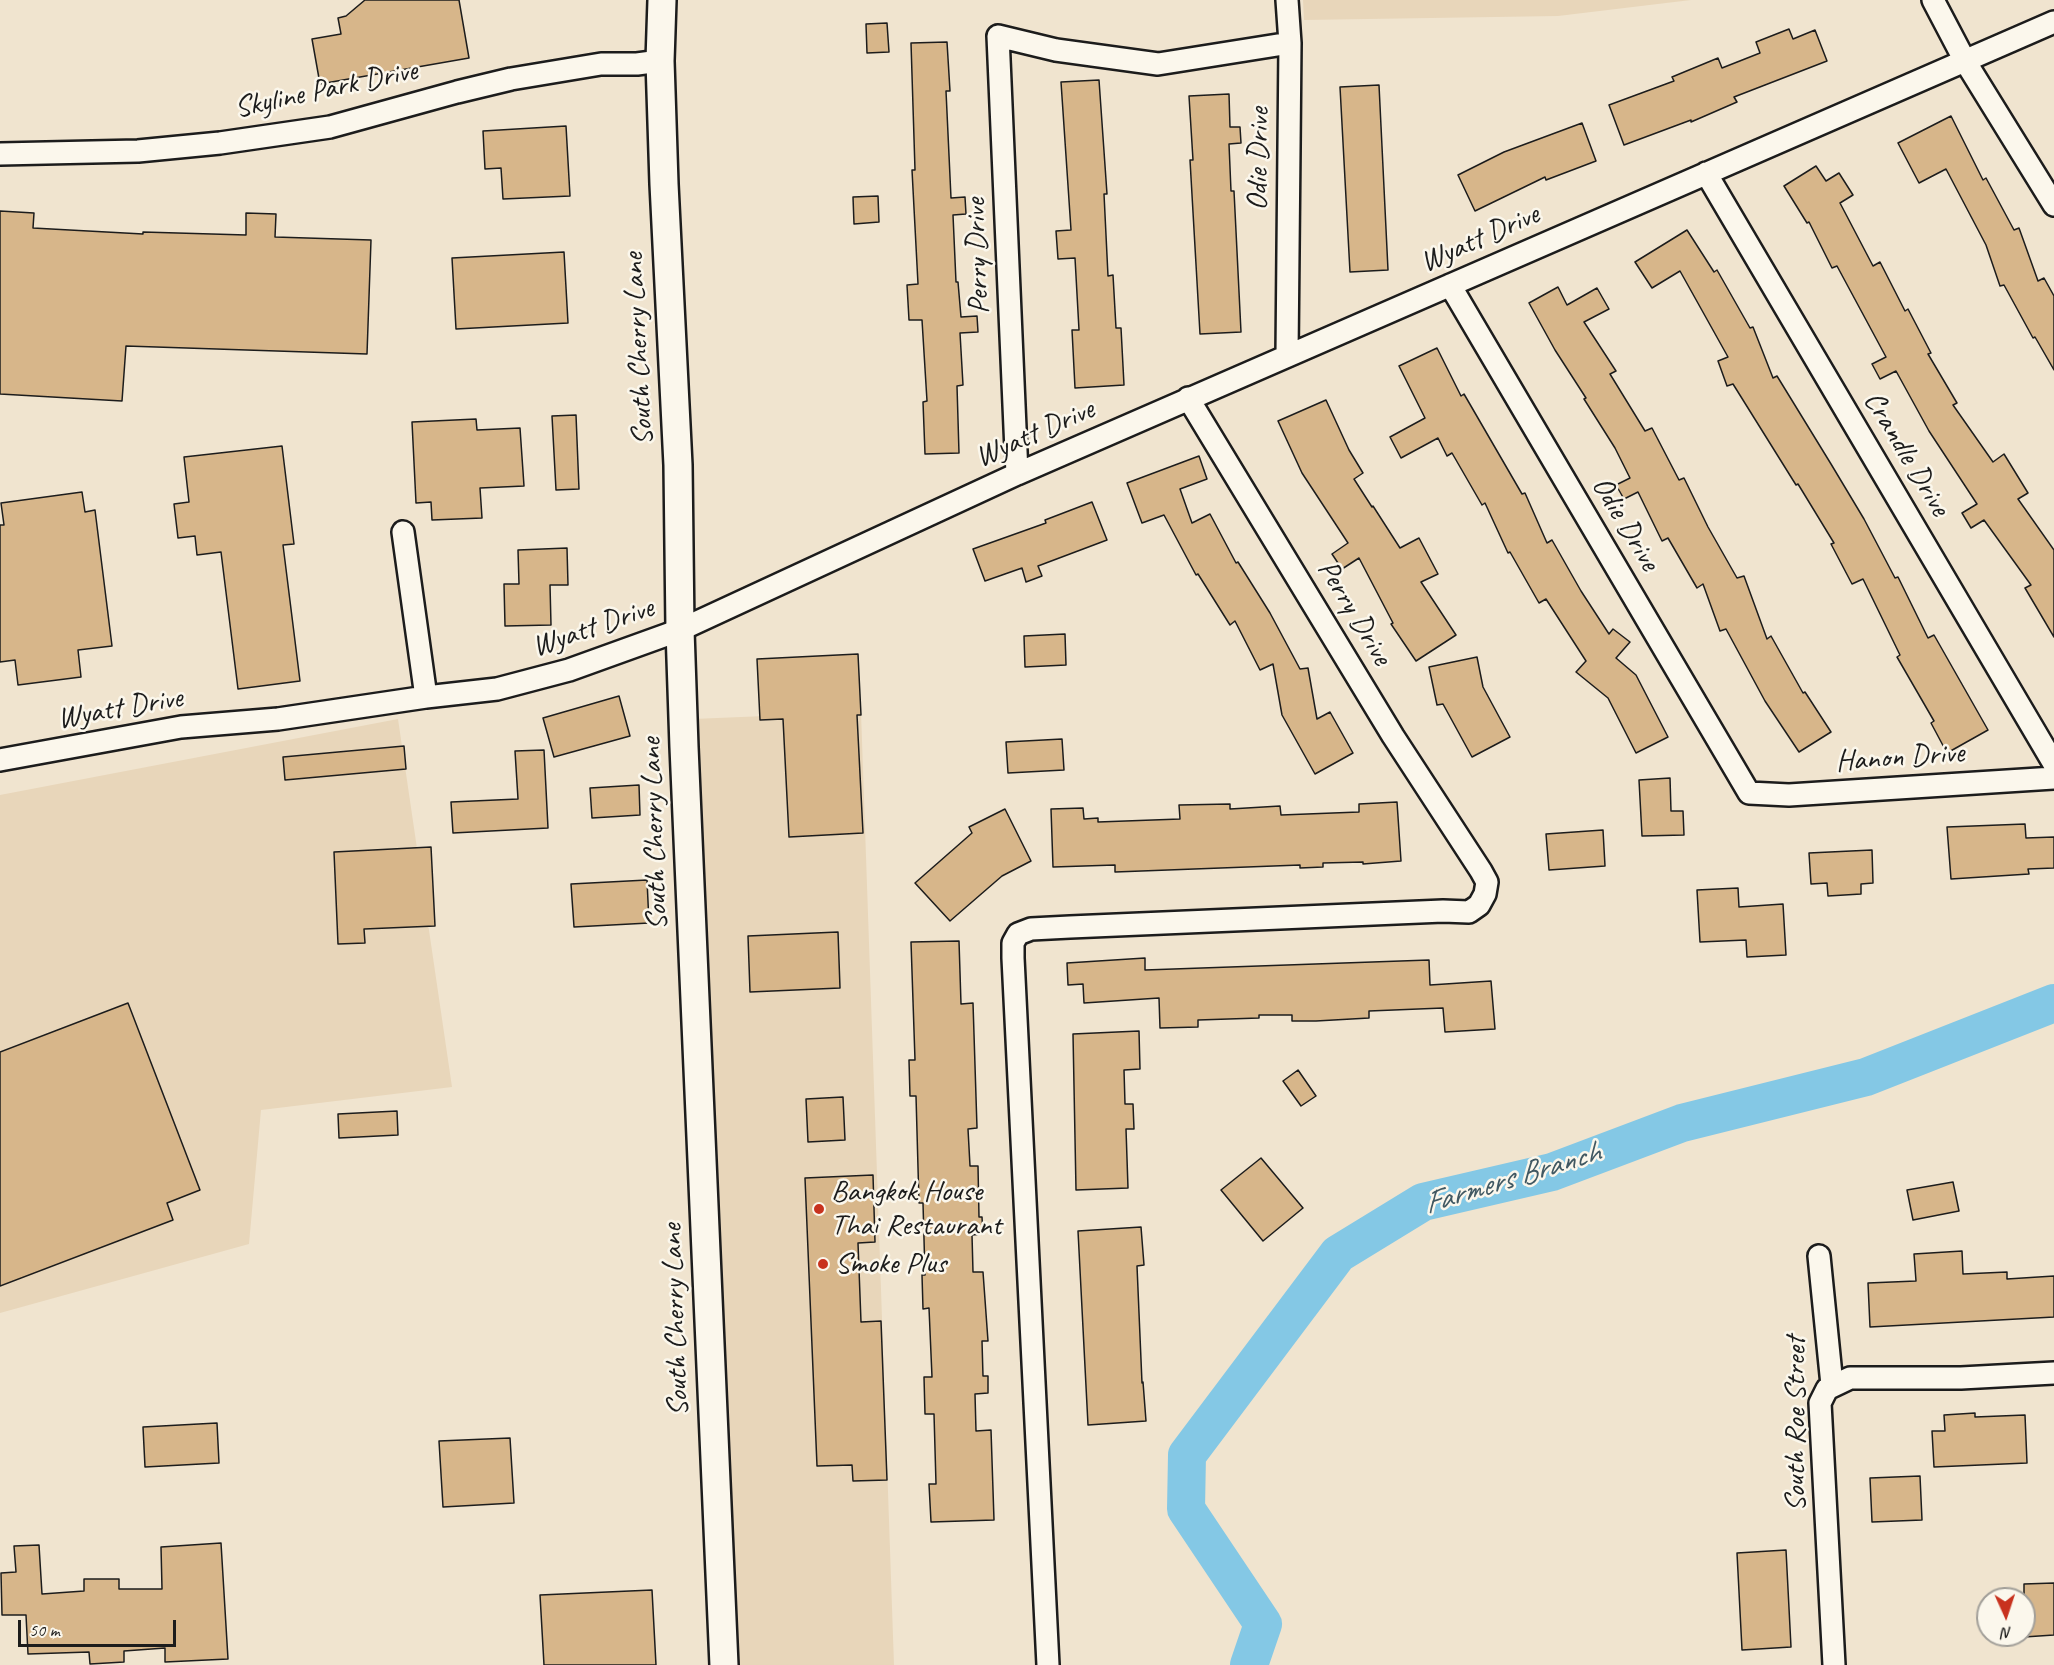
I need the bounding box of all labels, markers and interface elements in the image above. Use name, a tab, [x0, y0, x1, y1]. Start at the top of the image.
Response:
street label: Skyline Park Drive	[231, 53, 421, 127]
street label: Odie Drive	[1240, 107, 1278, 211]
street label: Perry Drive	[958, 197, 998, 315]
street label: Wyatt Drive	[1415, 197, 1545, 281]
street label: South Cherry Lane	[616, 252, 662, 446]
street label: Crandle Drive	[1855, 385, 1957, 523]
street label: Wyatt Drive	[970, 392, 1100, 476]
street label: Odie Drive	[1583, 471, 1667, 577]
street label: Perry Drive	[1309, 554, 1399, 672]
street label: Wyatt Drive	[527, 590, 659, 666]
street label: Wyatt Drive	[55, 680, 185, 738]
street label: Hanon Drive	[1835, 736, 1965, 780]
street label: South Cherry Lane	[634, 737, 676, 931]
water label: Farmers Branch	[1419, 1134, 1605, 1224]
place label: Bangkok House Thai Restaurant	[831, 1174, 1001, 1244]
marker: Bangkok House Thai Restaurant	[812, 1202, 826, 1216]
street label: South Cherry Lane	[655, 1223, 697, 1417]
place label: Smoke Plus	[835, 1246, 946, 1282]
marker: Smoke Plus	[816, 1257, 830, 1271]
street label: South Roe Street	[1778, 1336, 1814, 1512]
north arrow	[1976, 1587, 2036, 1647]
scale bar	[21, 1608, 178, 1646]
text: 50 m	[29, 1619, 60, 1641]
text: N	[2001, 1623, 2012, 1643]

